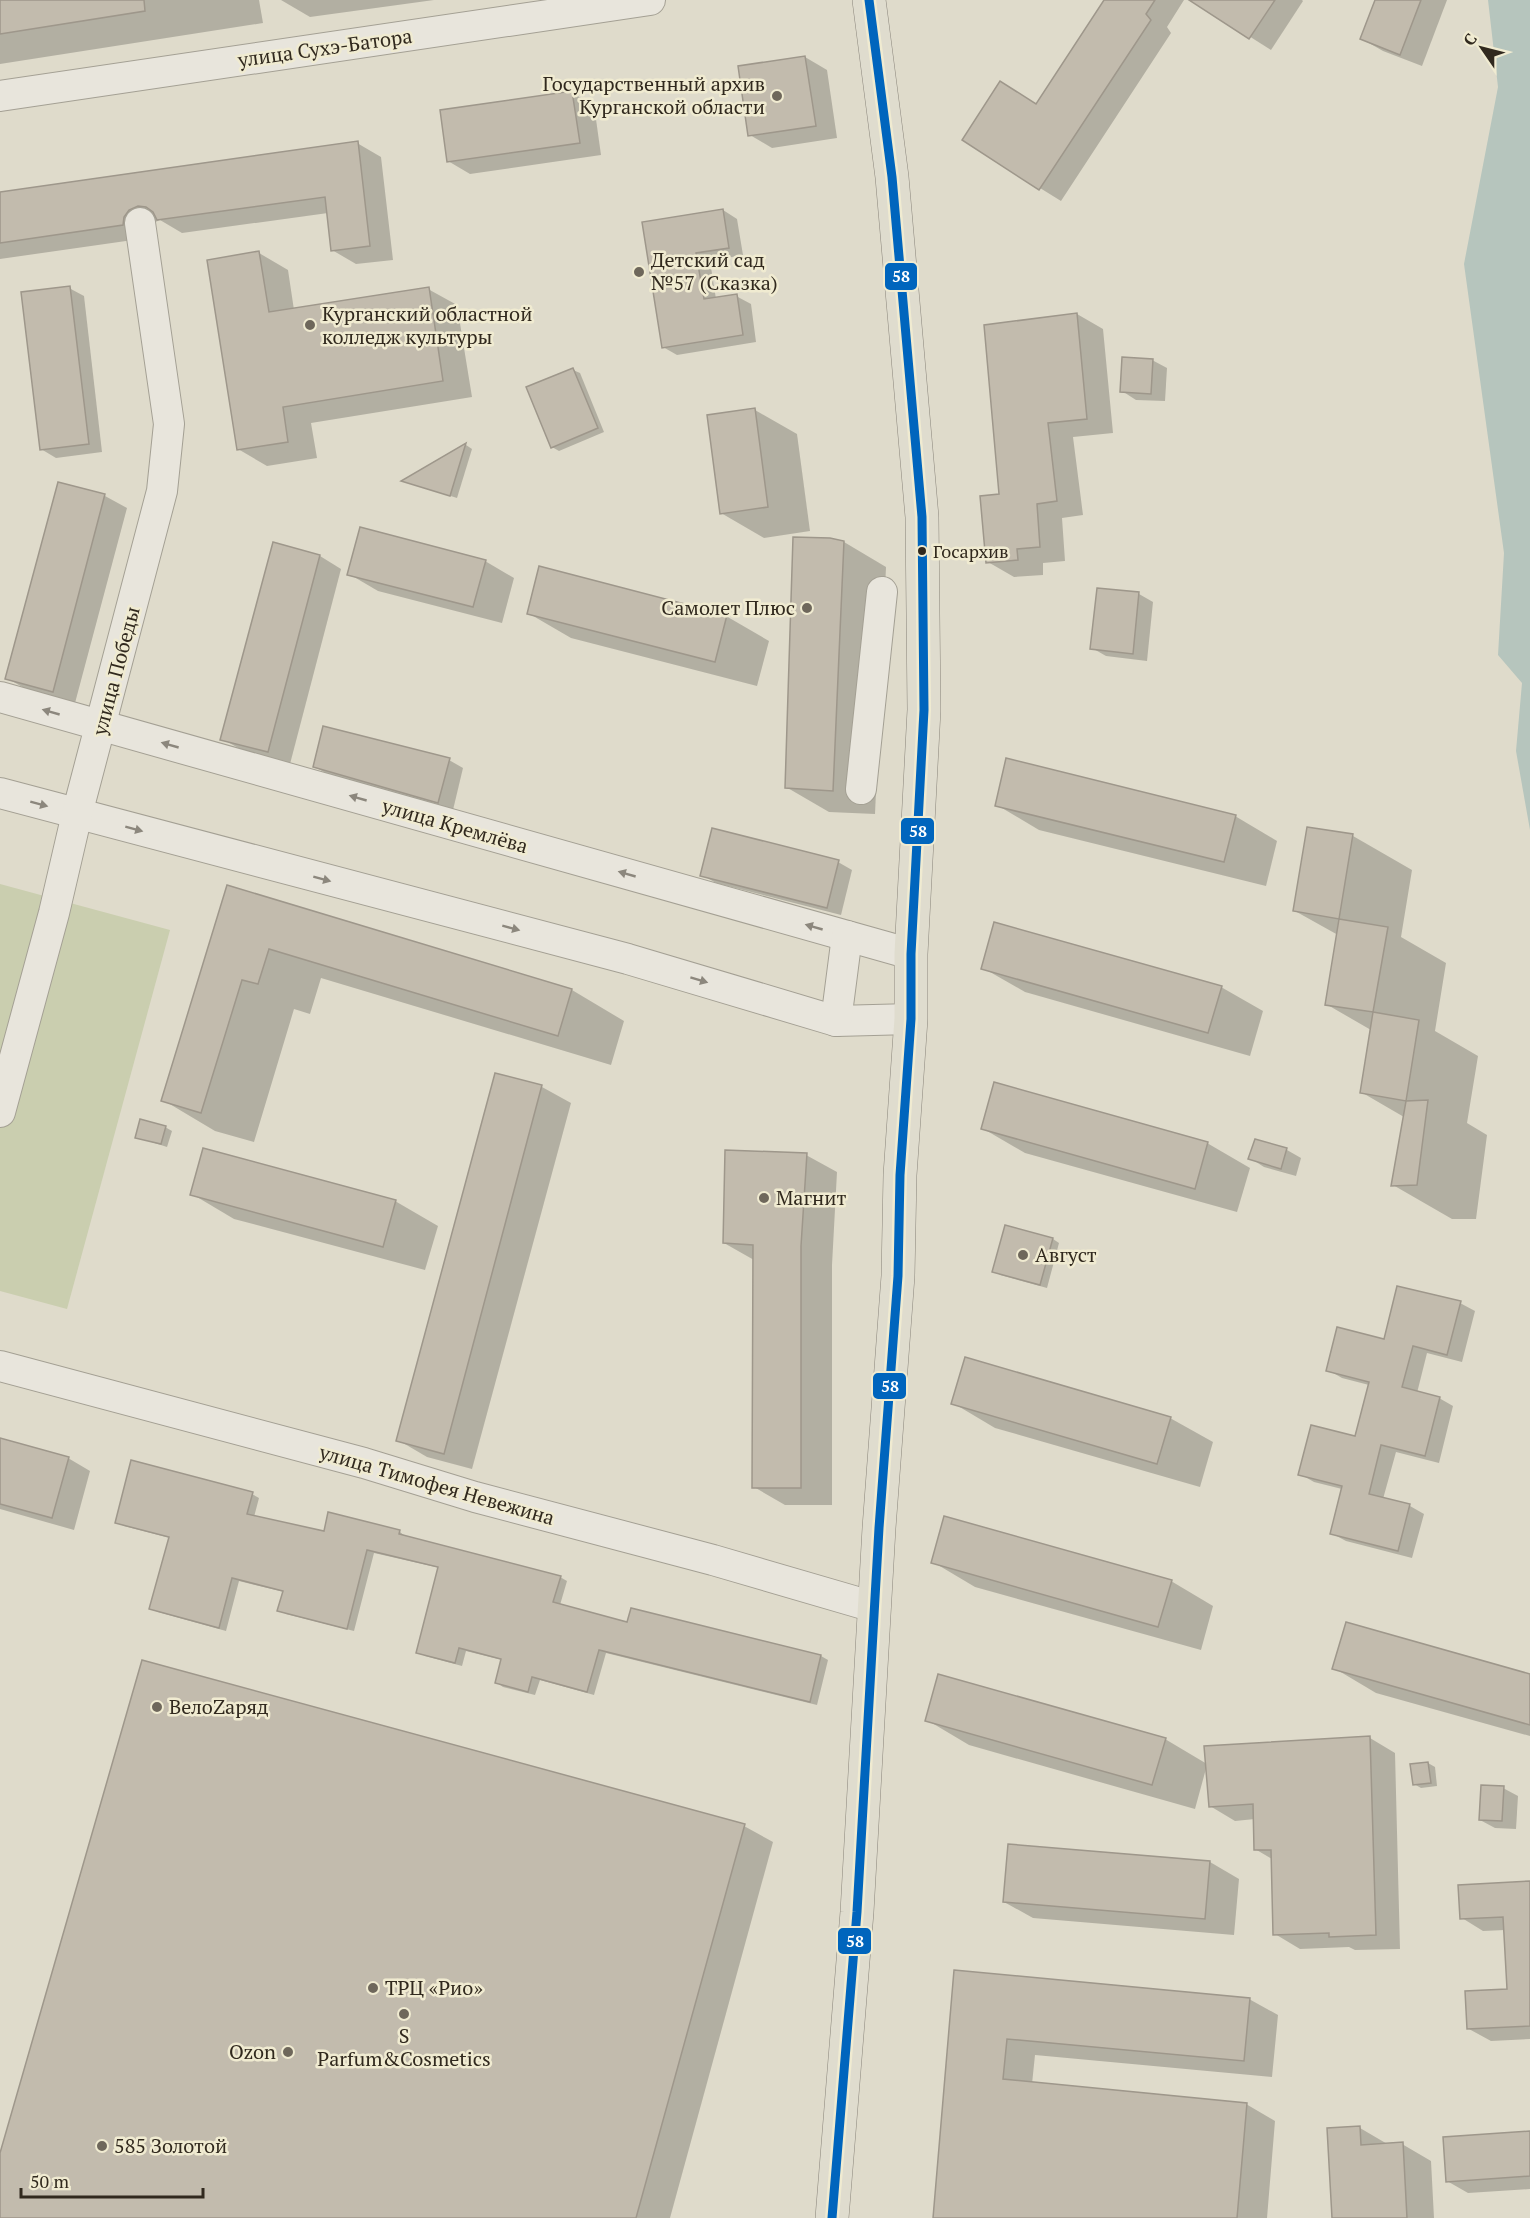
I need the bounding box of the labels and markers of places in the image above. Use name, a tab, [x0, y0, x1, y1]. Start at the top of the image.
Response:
place label: Государственный архив Курганской области	[543, 70, 765, 120]
marker: Государственный архив Курганской области	[770, 89, 784, 103]
place label: Детский сад №57 (Сказка)	[651, 246, 778, 296]
marker: Детский сад №57 (Сказка)	[632, 265, 646, 279]
place label: Курганский областной колледж культуры	[322, 300, 532, 350]
marker: Курганский областной колледж культуры	[303, 318, 317, 332]
place label: Госархив	[933, 539, 1009, 563]
marker: Госархив	[916, 545, 928, 557]
place label: Самолет Плюс	[661, 594, 795, 621]
marker: Самолет Плюс	[800, 601, 814, 615]
place label: Магнит	[776, 1184, 847, 1211]
marker: Магнит	[757, 1191, 771, 1205]
place label: Август	[1035, 1241, 1097, 1268]
marker: Август	[1016, 1248, 1030, 1262]
place label: ВелоZаряд	[169, 1693, 268, 1720]
marker: ВелоZаряд	[150, 1700, 164, 1714]
place label: ТРЦ «Рио»	[385, 1974, 483, 2001]
marker: ТРЦ «Рио»	[366, 1981, 380, 1995]
marker: S Parfum&Cosmetics	[397, 2007, 411, 2021]
place label: S Parfum&Cosmetics	[317, 2022, 491, 2072]
place label: Ozon	[229, 2038, 276, 2065]
marker: Ozon	[281, 2045, 295, 2059]
place label: 585 Золотой	[114, 2132, 227, 2159]
marker: 585 Золотой	[95, 2139, 109, 2153]

